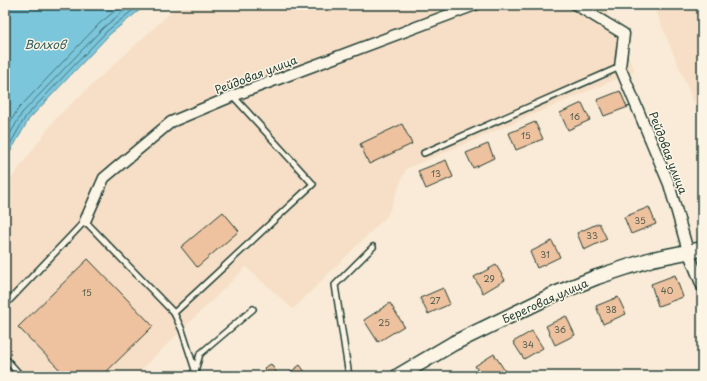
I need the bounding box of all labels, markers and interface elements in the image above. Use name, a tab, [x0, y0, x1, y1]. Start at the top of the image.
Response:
water label: Волхов	[24, 35, 68, 53]
street label: Рейдовая улица	[212, 51, 300, 98]
house number: 16	[570, 109, 580, 123]
street label: Рейдовая улица	[645, 109, 692, 197]
house number: 15	[521, 128, 531, 142]
house number: 13	[431, 166, 441, 180]
house number: 35	[634, 213, 646, 227]
house number: 33	[586, 228, 598, 242]
house number: 31	[540, 247, 550, 261]
house number: 29	[483, 271, 495, 285]
street label: Береговая улица	[499, 274, 590, 327]
house number: 40	[661, 283, 674, 297]
house number: 15	[82, 285, 92, 299]
house number: 27	[429, 293, 441, 307]
house number: 38	[605, 302, 617, 316]
house number: 25	[378, 315, 390, 329]
house number: 36	[554, 322, 566, 336]
house number: 34	[522, 337, 534, 351]

